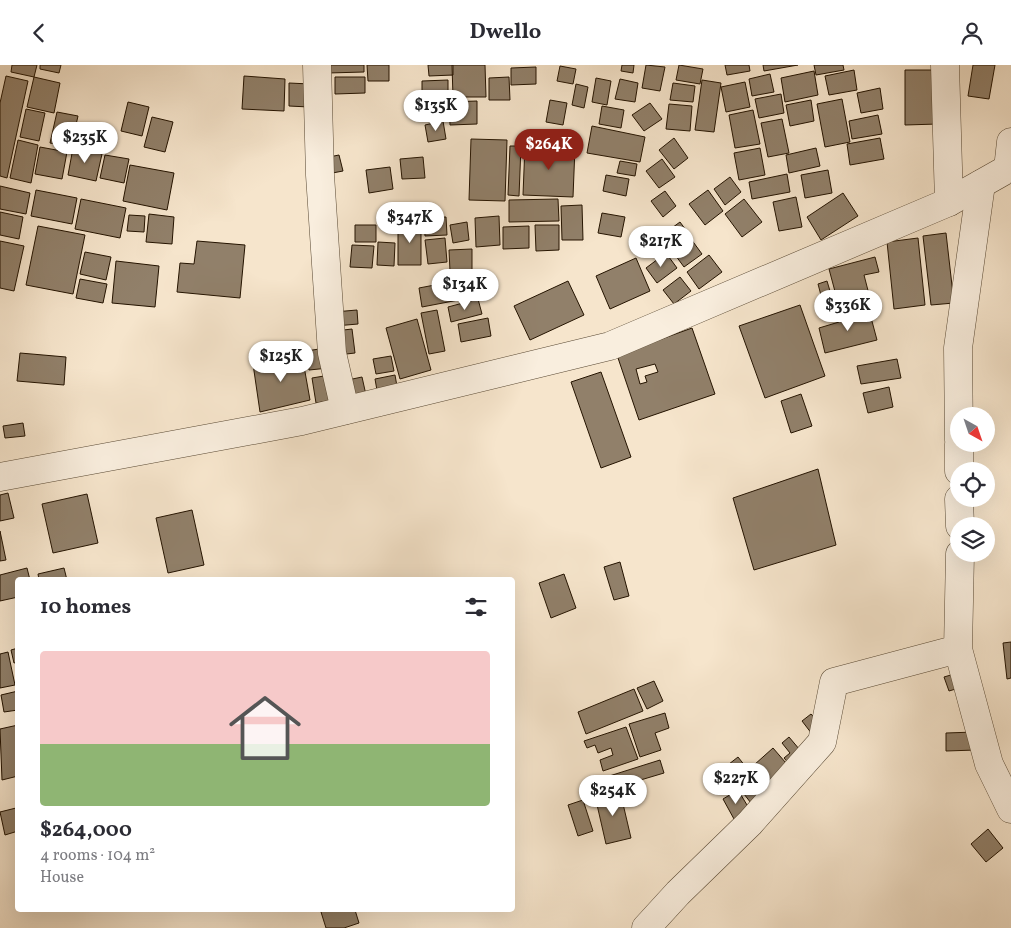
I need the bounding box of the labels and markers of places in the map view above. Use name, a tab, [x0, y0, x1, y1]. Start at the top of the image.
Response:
pin: $135K	[401, 89, 471, 132]
pin: $235K	[50, 121, 120, 164]
pin: $264K	[514, 129, 584, 171]
pin: $347K	[375, 201, 445, 244]
pin: $217K	[626, 225, 696, 268]
pin: $134K	[430, 269, 500, 311]
pin: $336K	[813, 289, 883, 332]
pin: $125K	[246, 341, 316, 383]
pin: $227K	[701, 763, 771, 805]
pin: $254K	[578, 775, 648, 817]

